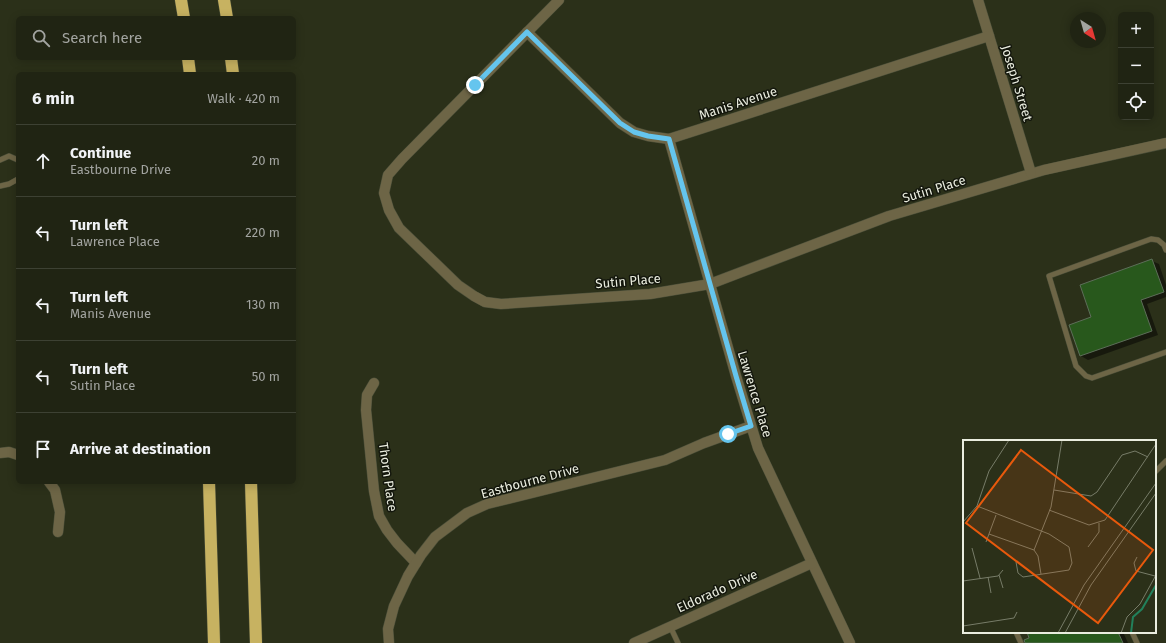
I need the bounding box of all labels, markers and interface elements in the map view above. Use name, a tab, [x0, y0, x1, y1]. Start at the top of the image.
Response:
north arrow	[1070, 12, 1106, 48]
map controls	[1118, 12, 1154, 120]
button: +	[1118, 12, 1154, 48]
search box	[16, 16, 296, 60]
icon: search	[30, 27, 52, 49]
text: Search here	[62, 29, 142, 47]
street label: Joseph Street	[998, 43, 1036, 123]
button: −	[1118, 48, 1154, 84]
route end	[466, 76, 484, 94]
street label: Manis Avenue	[697, 83, 779, 123]
button: locate	[1118, 84, 1154, 120]
text: 6 min	[32, 88, 75, 109]
text: Walk · 420 m	[207, 91, 280, 106]
text: Continue	[70, 144, 131, 162]
icon: ahead	[32, 150, 54, 172]
text: 20 m	[252, 153, 280, 168]
text: Eastbourne Drive	[70, 162, 171, 177]
street label: Sutin Place	[901, 172, 967, 206]
text: Turn left	[70, 216, 128, 234]
icon: left	[32, 222, 54, 244]
text: 220 m	[245, 225, 280, 240]
text: Lawrence Place	[70, 234, 160, 249]
street label: Sutin Place	[595, 271, 661, 291]
text: Turn left	[70, 288, 128, 306]
icon: left	[32, 294, 54, 316]
text: 130 m	[246, 297, 280, 312]
text: Manis Avenue	[70, 306, 151, 321]
street label: Lawrence Place	[735, 349, 775, 439]
text: Turn left	[70, 360, 128, 378]
icon: left	[32, 366, 54, 388]
text: 50 m	[252, 369, 280, 384]
text: Sutin Place	[70, 378, 135, 393]
route start	[719, 425, 737, 443]
icon: arrive	[32, 438, 54, 460]
text: Arrive at destination	[70, 440, 211, 458]
inset map	[963, 440, 1156, 633]
street label: Thorn Place	[376, 442, 400, 512]
street label: Eastbourne Drive	[479, 461, 581, 501]
street label: Eldorado Drive	[674, 566, 760, 616]

